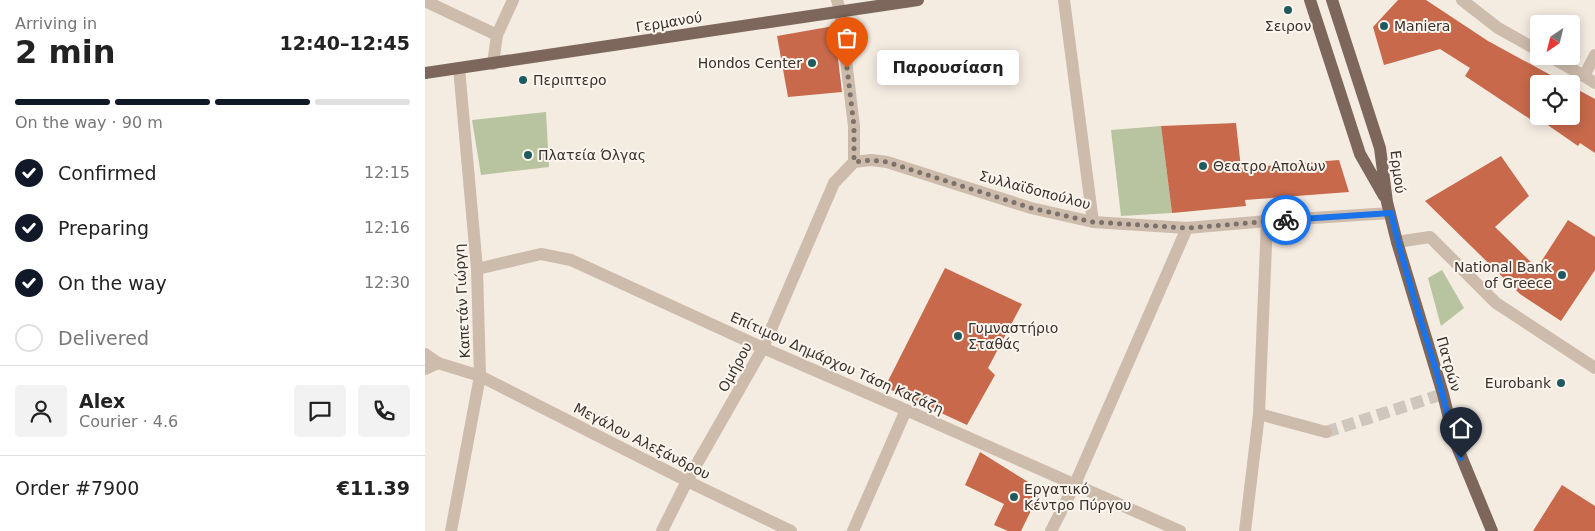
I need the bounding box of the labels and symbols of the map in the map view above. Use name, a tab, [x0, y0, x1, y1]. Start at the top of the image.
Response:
marker: Σειρον	[1282, 4, 1294, 16]
street label: Γερμανού	[635, 9, 703, 35]
north arrow	[1530, 15, 1580, 65]
pin	[826, 17, 868, 68]
place label: Σειρον	[1265, 18, 1311, 34]
place label: Maniera	[1394, 18, 1450, 34]
marker: Maniera	[1378, 20, 1390, 32]
callout: Παρουσίαση	[877, 50, 1019, 86]
place label: Hondos Center	[698, 55, 802, 71]
marker: Hondos Center	[806, 57, 818, 69]
place label: Περιπτερο	[533, 72, 607, 88]
marker: Περιπτερο	[517, 74, 529, 86]
place label: Πλατεία Όλγας	[538, 147, 646, 163]
marker: Πλατεία Όλγας	[522, 149, 534, 161]
street label: Ερμού	[1387, 150, 1409, 194]
place label: Θεατρο Απολων	[1213, 158, 1326, 174]
marker: Θεατρο Απολων	[1197, 160, 1209, 172]
street label: Συλλαϊδοπούλου	[978, 167, 1092, 213]
courier	[1261, 195, 1311, 245]
street label: Καπετάν Γιώργη	[451, 243, 473, 359]
place label: National Bank of Greece	[1454, 259, 1553, 291]
marker: National Bank of Greece	[1556, 269, 1568, 281]
street label: Επίτιμου Δημάρχου Τάση Καζάζη	[728, 309, 946, 417]
place label: Γυμναστήριο Σταθάς	[968, 320, 1058, 352]
marker: Γυμναστήριο Σταθάς	[952, 330, 964, 342]
street label: Πατρών	[1434, 335, 1465, 394]
street label: Ομήρου	[715, 339, 755, 395]
place label: Eurobank	[1485, 375, 1552, 391]
marker: Eurobank	[1555, 377, 1567, 389]
street label: Μεγάλου Αλεξάνδρου	[571, 400, 713, 482]
pin	[1440, 407, 1482, 458]
place label: Εργατικό Κέντρο Πύργου	[1024, 481, 1131, 513]
marker: Εργατικό Κέντρο Πύργου	[1008, 491, 1020, 503]

